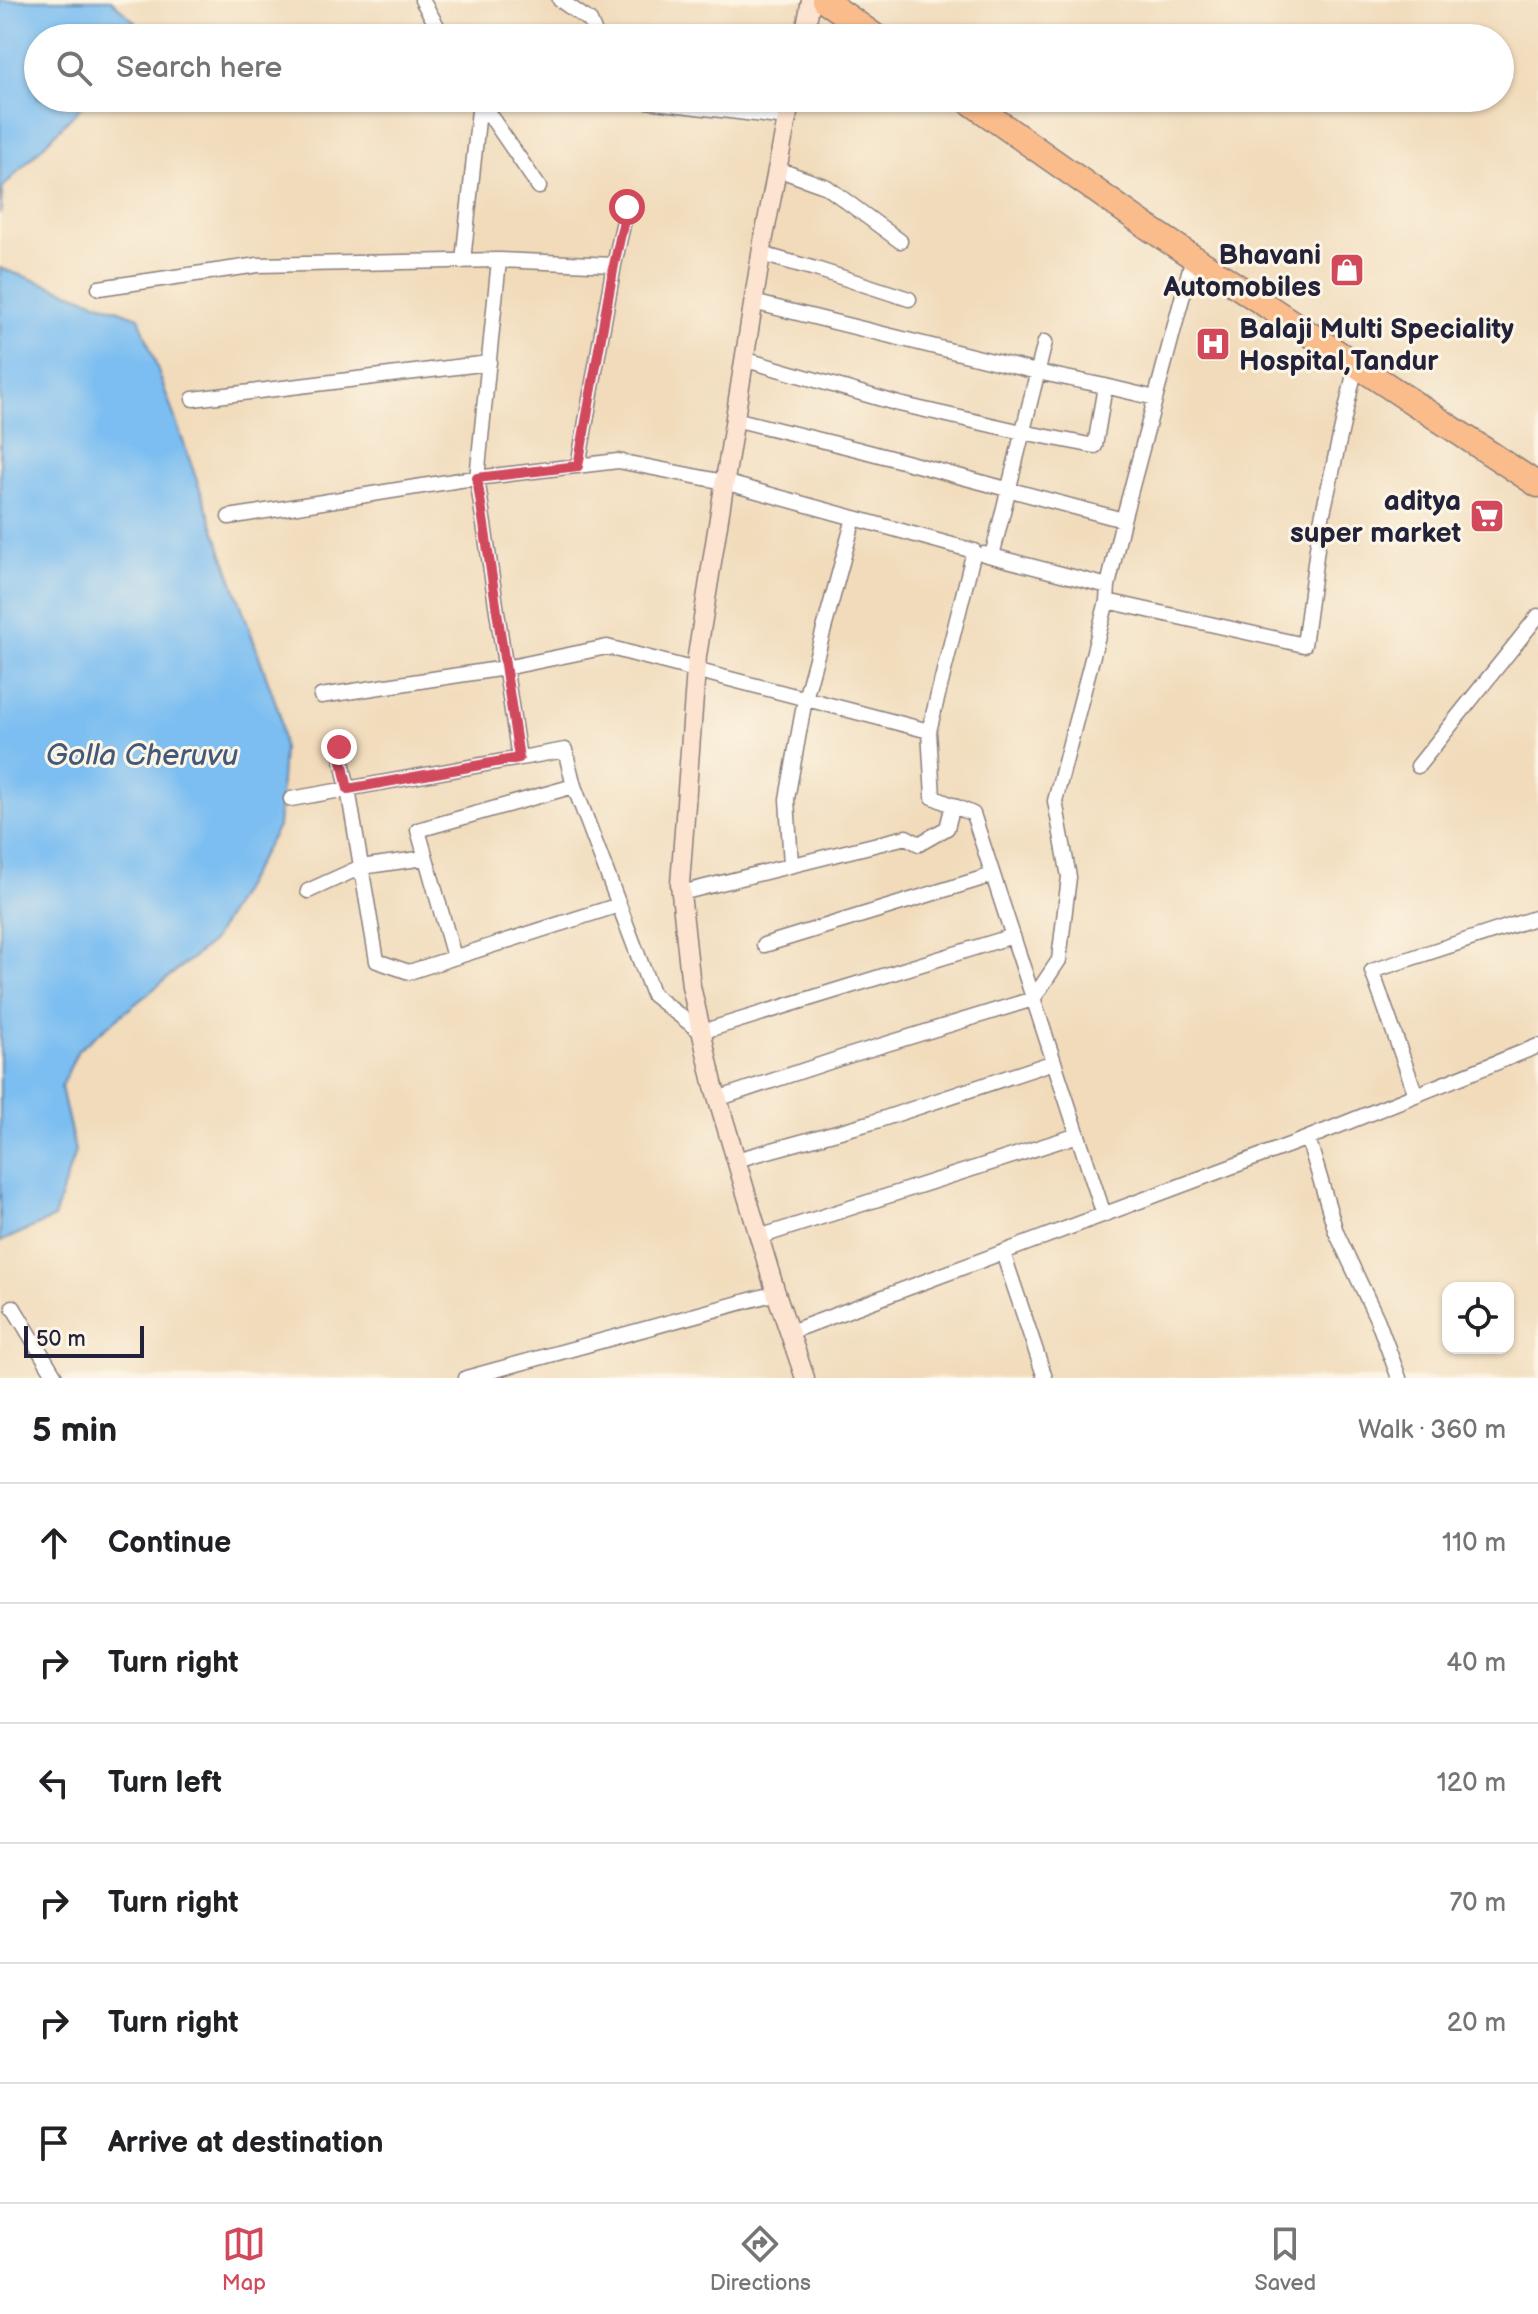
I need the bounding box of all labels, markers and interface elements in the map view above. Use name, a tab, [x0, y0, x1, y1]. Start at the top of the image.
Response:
search box	[24, 24, 1514, 112]
icon: search	[52, 46, 96, 90]
text: Search here	[116, 50, 282, 86]
route start	[609, 189, 645, 225]
place label: Bhavani Automobiles	[1163, 239, 1321, 304]
shop icon: Bhavani Automobiles	[1328, 251, 1366, 289]
place label: Balaji Multi Speciality Hospital,Tandur	[1239, 313, 1514, 378]
hospital icon: Balaji Multi Speciality Hospital,Tandur	[1194, 325, 1232, 363]
place label: aditya super market	[1290, 485, 1461, 550]
supermarket icon: aditya super market	[1468, 497, 1506, 535]
route end	[321, 729, 357, 765]
water label: Golla Cheruvu	[46, 738, 239, 774]
map controls	[1442, 1282, 1514, 1354]
button: locate	[1442, 1282, 1514, 1354]
scale bar	[24, 1322, 144, 1358]
text: 50 m	[36, 1326, 86, 1353]
text: 5 min	[32, 1410, 117, 1451]
text: Walk · 360 m	[1358, 1415, 1506, 1446]
icon: ahead	[32, 1521, 76, 1565]
text: Continue	[108, 1525, 231, 1561]
text: 110 m	[1442, 1528, 1506, 1559]
icon: right	[32, 1641, 76, 1685]
text: Turn right	[108, 1645, 239, 1681]
text: 40 m	[1446, 1648, 1506, 1679]
icon: left	[32, 1761, 76, 1805]
text: Turn left	[108, 1765, 222, 1801]
text: 120 m	[1437, 1768, 1506, 1799]
icon: right	[32, 1881, 76, 1925]
text: Turn right	[108, 1885, 239, 1921]
text: 70 m	[1449, 1888, 1506, 1919]
icon: right	[32, 2001, 76, 2045]
text: Turn right	[108, 2005, 239, 2041]
text: 20 m	[1447, 2008, 1506, 2039]
icon: arrive	[32, 2121, 76, 2165]
text: Arrive at destination	[108, 2125, 384, 2161]
tab: Map	[222, 2222, 266, 2297]
tab: Directions	[710, 2222, 811, 2297]
tab: Saved	[1254, 2222, 1316, 2297]

